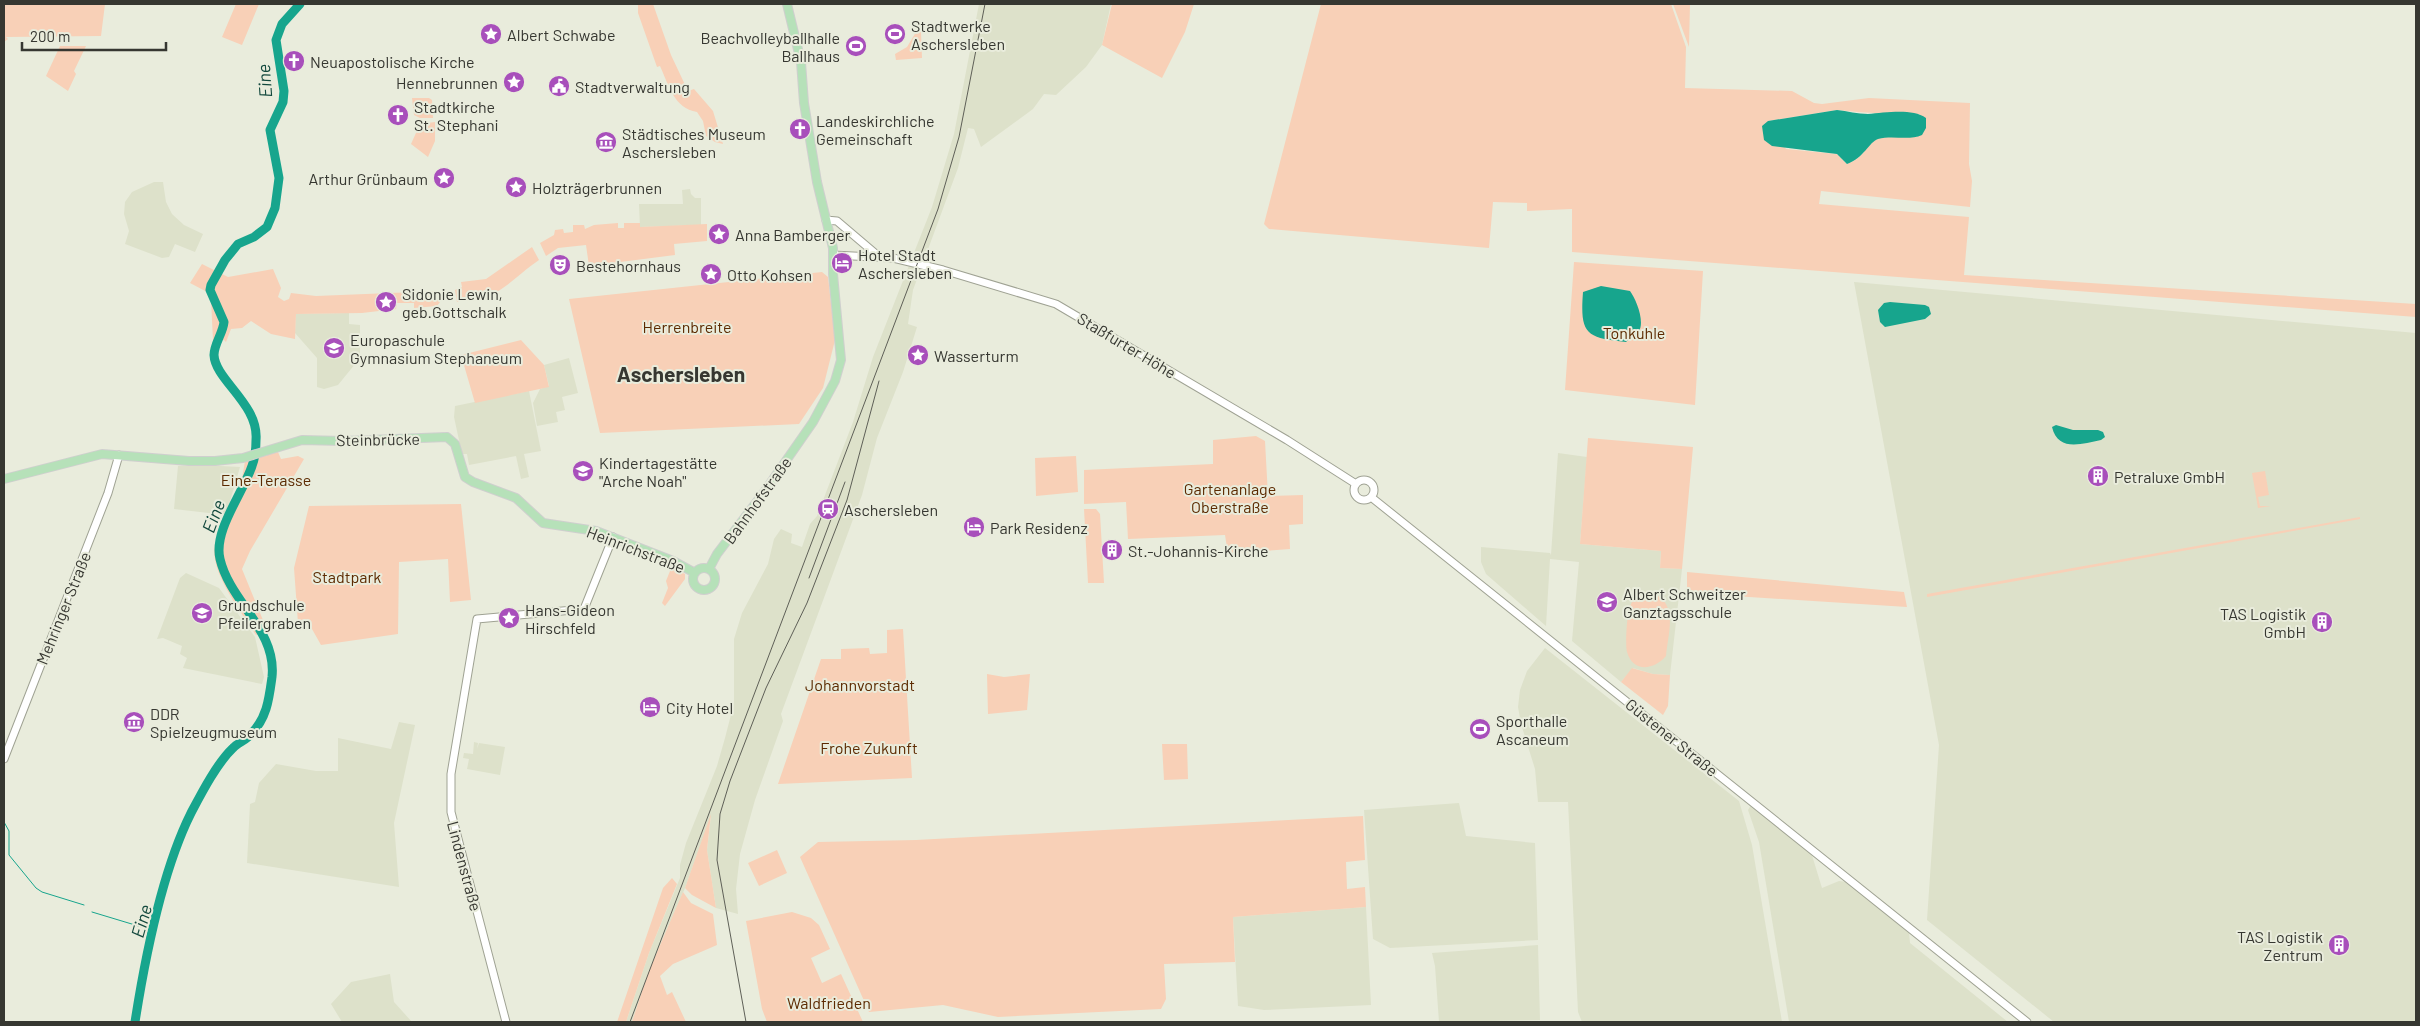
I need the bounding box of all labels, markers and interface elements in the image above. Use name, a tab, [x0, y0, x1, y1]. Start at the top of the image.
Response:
place label: Stadtwerke Aschersleben	[911, 16, 1005, 53]
scale bar	[22, 20, 166, 52]
place icon: Albert Schwabe	[479, 22, 503, 46]
sports icon: Stadtwerke Aschersleben	[883, 22, 907, 46]
place label: Albert Schwabe	[507, 25, 615, 44]
text: 200 m	[30, 27, 70, 45]
place label: Beachvolleyballhalle Ballhaus	[700, 28, 840, 65]
sports icon: Beachvolleyballhalle Ballhaus	[844, 34, 868, 58]
church icon: Neuapostolische Kirche	[282, 49, 306, 73]
place label: Neuapostolische Kirche	[310, 52, 475, 71]
water label: Eine	[252, 63, 276, 99]
place icon: Hennebrunnen	[502, 70, 526, 94]
place label: Hennebrunnen	[396, 73, 498, 92]
public building icon: Stadtverwaltung	[547, 74, 571, 98]
place label: Stadtverwaltung	[575, 77, 690, 96]
place label: Stadtkirche St. Stephani	[414, 97, 499, 134]
church icon: Stadtkirche St. Stephani	[386, 103, 410, 127]
place label: Landeskirchliche Gemeinschaft	[816, 111, 935, 148]
church icon: Landeskirchliche Gemeinschaft	[788, 117, 812, 141]
place label: Städtisches Museum Aschersleben	[622, 124, 766, 161]
museum icon: Städtisches Museum Aschersleben	[594, 130, 618, 154]
place icon: Arthur Grünbaum	[432, 166, 456, 190]
place label: Arthur Grünbaum	[309, 169, 428, 188]
place icon: Holzträgerbrunnen	[504, 175, 528, 199]
place label: Holzträgerbrunnen	[532, 178, 662, 197]
place icon: Anna Bamberger	[707, 222, 731, 246]
place label: Anna Bamberger	[735, 225, 851, 244]
place label: Hotel Stadt Aschersleben	[858, 245, 952, 282]
hotel icon: Hotel Stadt Aschersleben	[830, 251, 854, 275]
theatre icon: Bestehornhaus	[548, 253, 572, 277]
place label: Bestehornhaus	[576, 256, 681, 275]
place icon: Otto Kohsen	[699, 262, 723, 286]
place label: Otto Kohsen	[727, 265, 812, 284]
place label: Sidonie Lewin, geb.Gottschalk	[402, 284, 507, 321]
place icon: Sidonie Lewin, geb.Gottschalk	[374, 290, 398, 314]
street label: Staßfurter Höhe	[1074, 308, 1180, 382]
park label: Herrenbreite	[643, 317, 731, 336]
park label: Tonkuhle	[1603, 323, 1665, 342]
place label: Europaschule Gymnasium Stephaneum	[350, 330, 522, 367]
school or university icon: Europaschule Gymnasium Stephaneum	[322, 336, 346, 360]
place icon: Wasserturm	[906, 343, 930, 367]
place label: Wasserturm	[934, 346, 1019, 365]
district label: Aschersleben	[617, 361, 745, 386]
street label: Steinbrücke	[336, 429, 420, 449]
place label: Kindertagestätte "Arche Noah"	[599, 453, 717, 490]
street label: Bahnhofstraße	[719, 453, 795, 547]
school or university icon: Kindertagestätte "Arche Noah"	[571, 459, 595, 483]
building icon: Petraluxe GmbH	[2086, 464, 2110, 488]
place label: Petraluxe GmbH	[2114, 467, 2225, 486]
park label: Eine-Terasse	[221, 470, 311, 489]
park label: Gartenanlage Oberstraße	[1184, 479, 1276, 516]
water label: Eine	[197, 496, 229, 536]
station icon: Aschersleben	[816, 497, 840, 521]
place label: Aschersleben	[844, 500, 938, 519]
hotel icon: Park Residenz	[962, 515, 986, 539]
place label: Park Residenz	[990, 518, 1088, 537]
street label: Heinrichstraße	[584, 522, 688, 576]
building icon: St.-Johannis-Kirche	[1100, 538, 1124, 562]
place label: St.-Johannis-Kirche	[1128, 541, 1269, 560]
street label: Mehringer Straße	[32, 549, 94, 667]
park label: Stadtpark	[313, 567, 381, 586]
place label: Albert Schweitzer Ganztagsschule	[1623, 584, 1746, 621]
school or university icon: Albert Schweitzer Ganztagsschule	[1595, 590, 1619, 614]
place label: Grundschule Pfeilergraben	[218, 595, 311, 632]
place label: Hans-Gideon Hirschfeld	[525, 600, 615, 637]
school or university icon: Grundschule Pfeilergraben	[190, 601, 214, 625]
place label: TAS Logistik GmbH	[2220, 604, 2306, 641]
place icon: Hans-Gideon Hirschfeld	[497, 606, 521, 630]
building icon: TAS Logistik GmbH	[2310, 610, 2334, 634]
park label: Johannvorstadt	[805, 675, 915, 694]
street label: Güstener Straße	[1622, 694, 1722, 780]
hotel icon: City Hotel	[638, 695, 662, 719]
place label: City Hotel	[666, 698, 733, 717]
place label: DDR Spielzeugmuseum	[150, 704, 277, 741]
museum icon: DDR Spielzeugmuseum	[122, 710, 146, 734]
place label: Sporthalle Ascaneum	[1496, 711, 1569, 748]
sports icon: Sporthalle Ascaneum	[1468, 717, 1492, 741]
park label: Frohe Zukunft	[820, 738, 918, 757]
street label: Lindenstraße	[444, 819, 486, 913]
water label: Eine	[126, 902, 156, 940]
place label: TAS Logistik Zentrum	[2237, 927, 2323, 964]
building icon: TAS Logistik Zentrum	[2327, 933, 2351, 957]
park label: Waldfrieden	[787, 993, 871, 1012]

